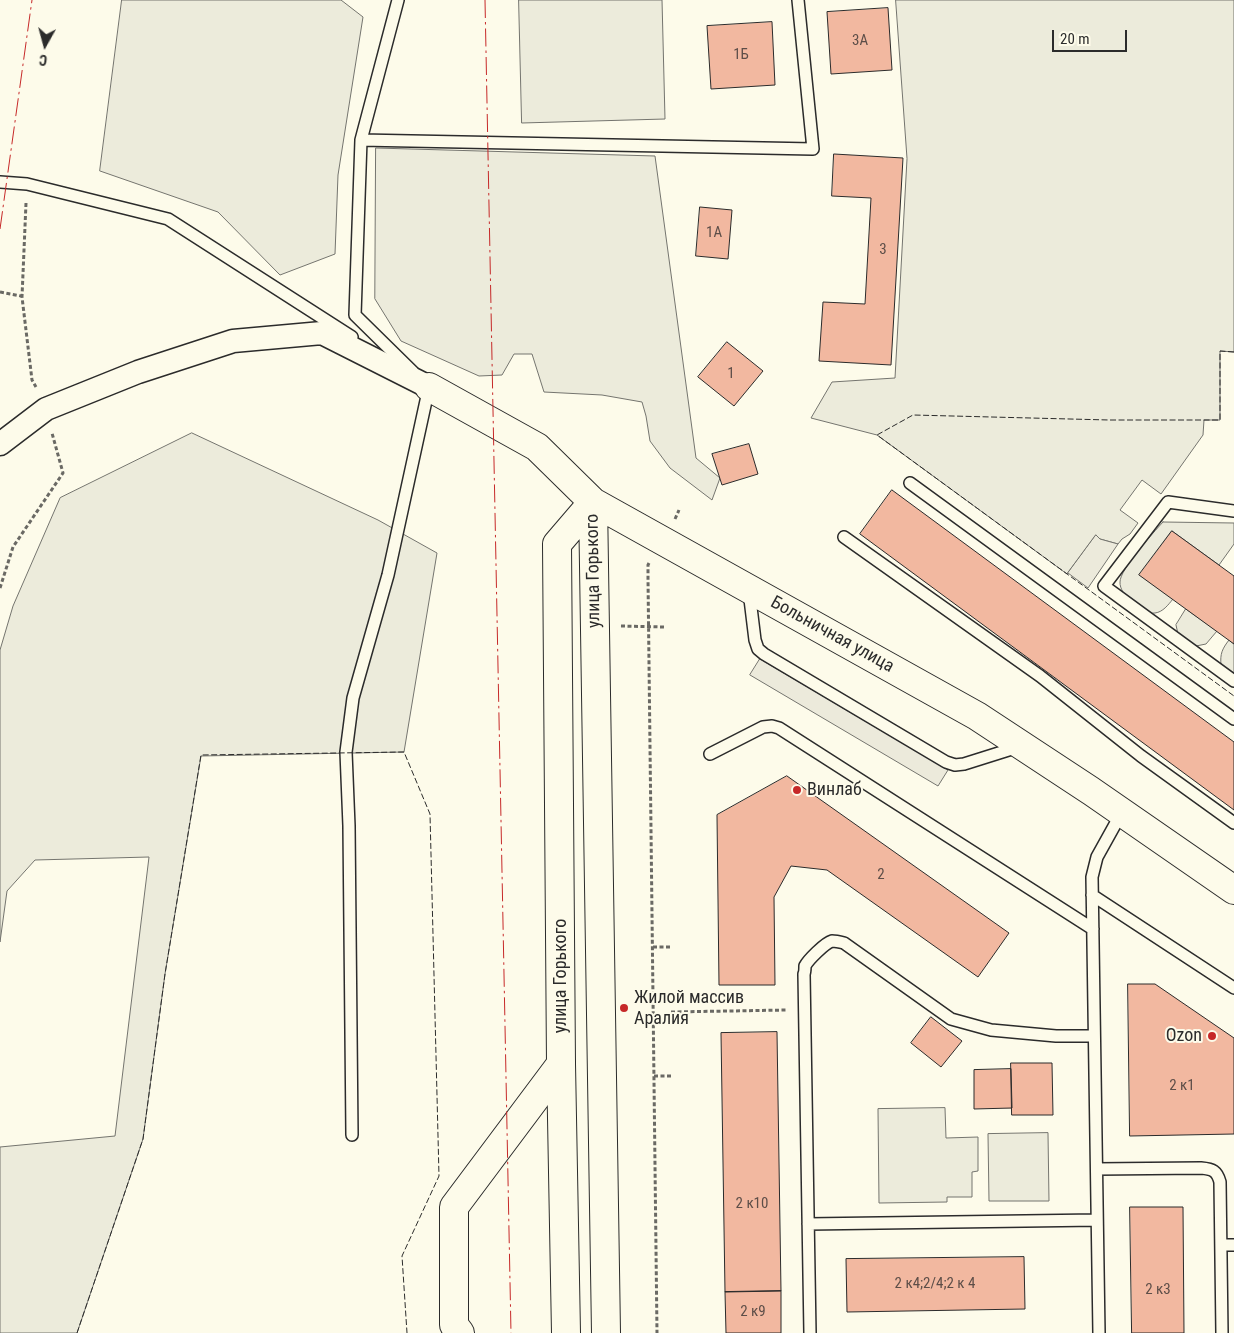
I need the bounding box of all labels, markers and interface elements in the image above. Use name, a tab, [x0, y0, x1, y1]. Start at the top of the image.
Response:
north arrow	[20, 20, 70, 70]
scale bar	[1054, 20, 1129, 52]
text: 20 m	[1060, 30, 1090, 48]
house number: 3А	[852, 32, 868, 50]
house number: 1Б	[733, 46, 749, 64]
text: С	[38, 51, 48, 68]
house number: 1А	[706, 224, 722, 242]
house number: 3	[879, 241, 887, 259]
house number: 1	[727, 365, 735, 383]
street label: улица Горького	[582, 514, 606, 628]
street label: Больничная улица	[767, 592, 897, 678]
place label: Винлаб	[807, 779, 862, 801]
marker: Винлаб	[791, 784, 803, 796]
house number: 2	[877, 866, 885, 884]
street label: улица Горького	[550, 919, 572, 1033]
place label: Жилой массив Аралия	[634, 987, 744, 1030]
marker: Жилой массив Аралия	[618, 1002, 630, 1014]
place label: Ozon	[1166, 1025, 1202, 1047]
marker: Ozon	[1206, 1030, 1218, 1042]
house number: 2 к1	[1169, 1077, 1195, 1095]
house number: 2 к10	[736, 1195, 768, 1213]
house number: 2 к4;2/4;2 к 4	[895, 1275, 975, 1293]
house number: 2 к3	[1145, 1281, 1171, 1299]
house number: 2 к9	[740, 1303, 766, 1321]

